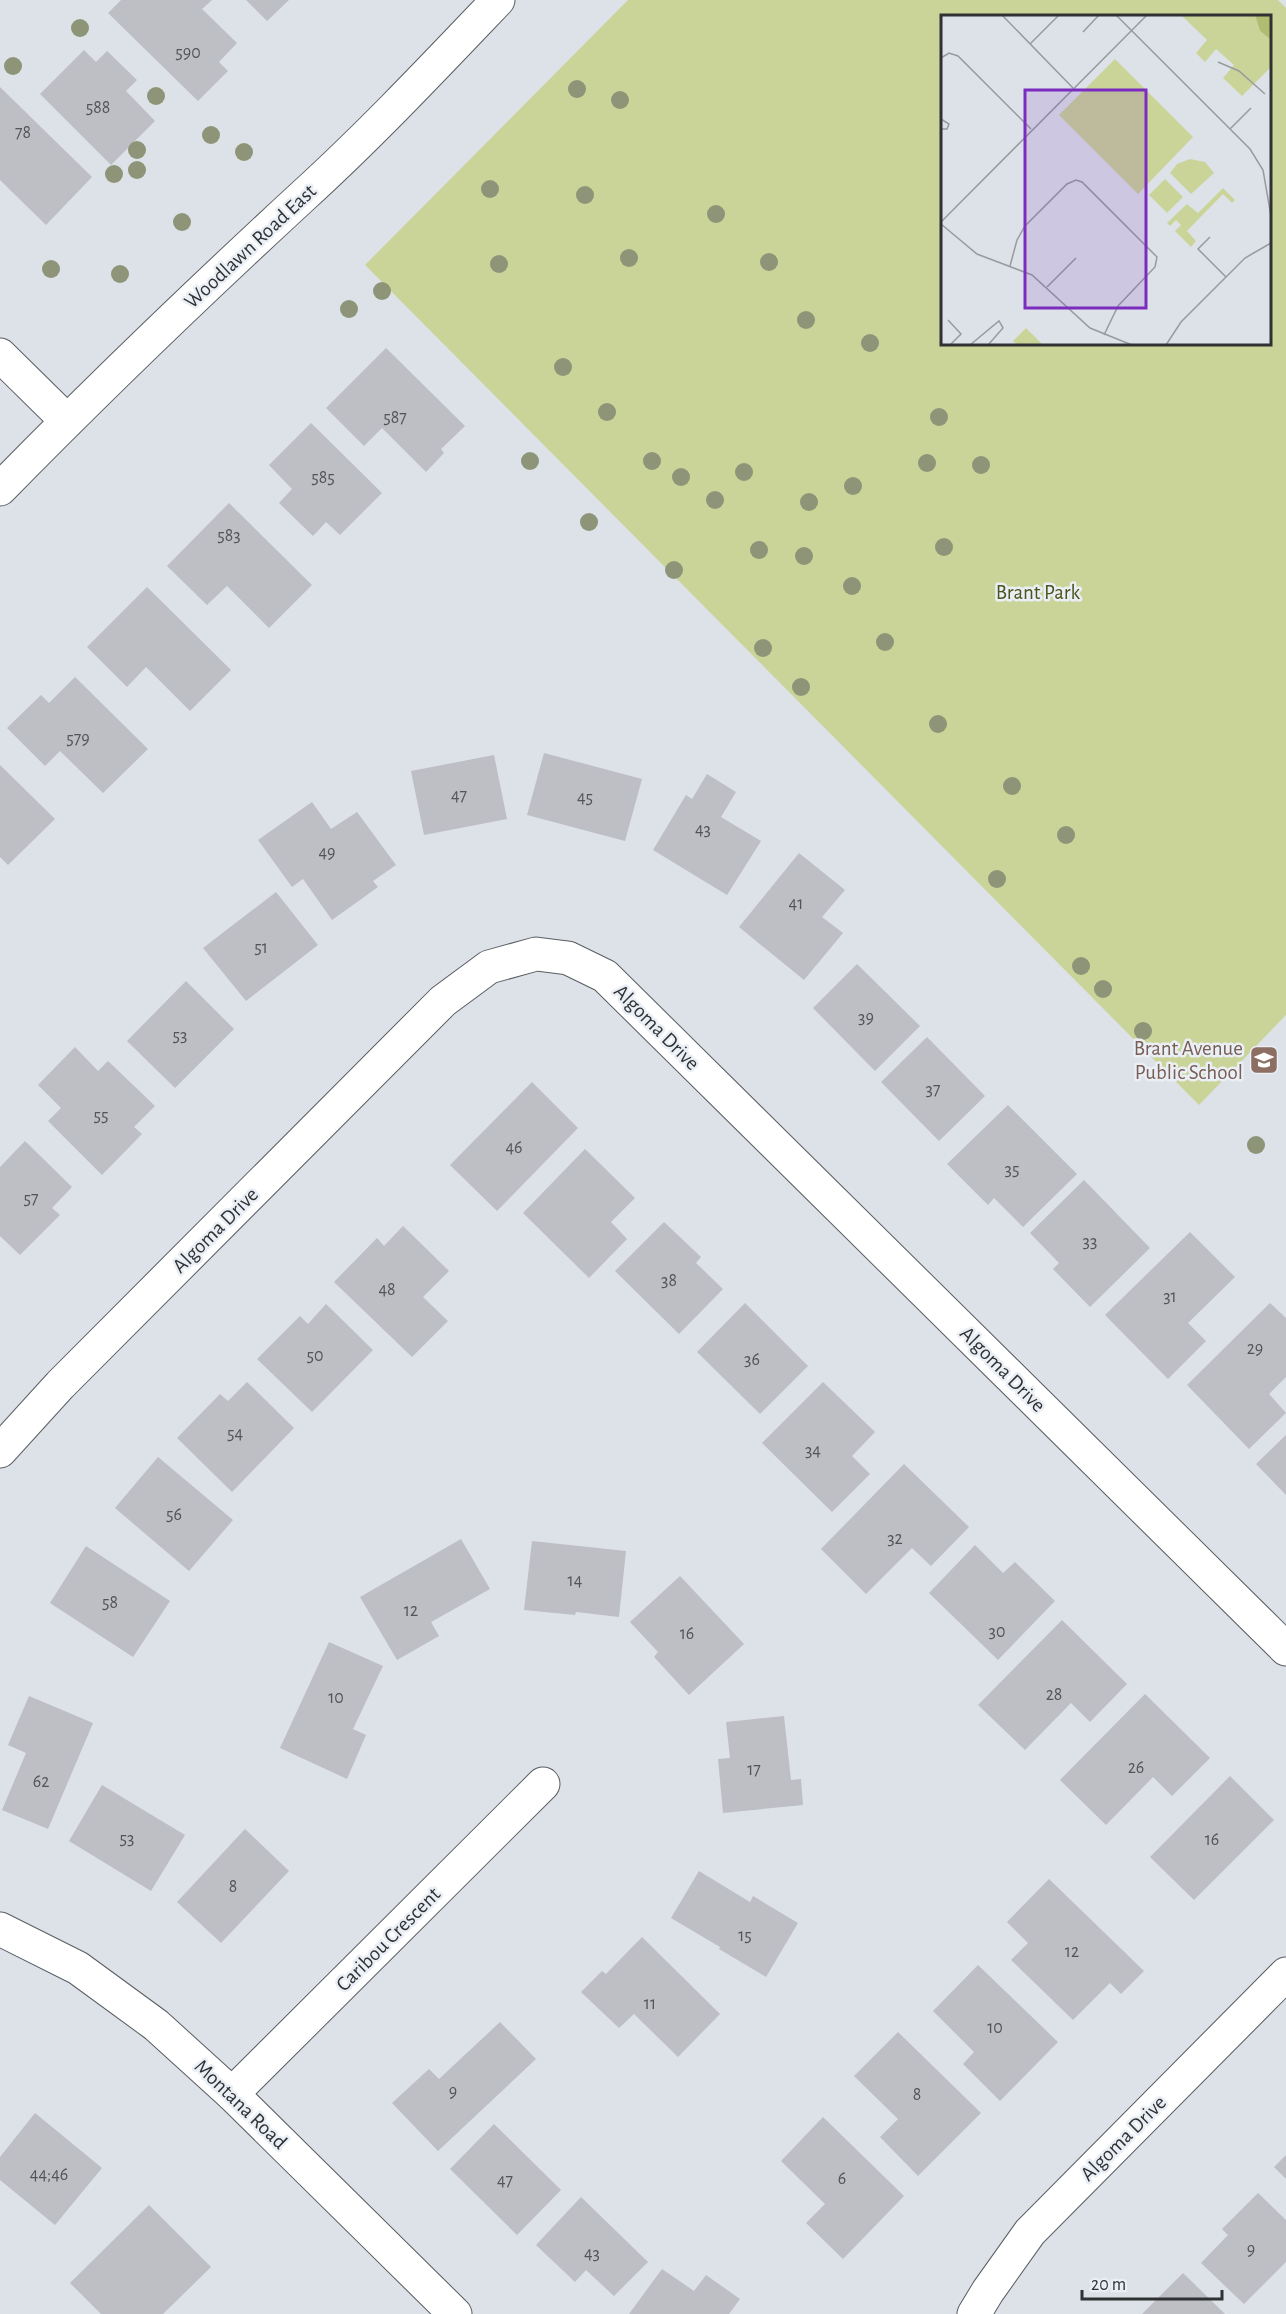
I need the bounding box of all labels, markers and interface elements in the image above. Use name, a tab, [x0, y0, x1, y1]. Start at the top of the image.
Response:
inset map	[941, 15, 1271, 345]
house number: 590	[175, 44, 201, 62]
house number: 588	[86, 99, 110, 117]
house number: 78	[15, 124, 31, 142]
street label: Woodlawn Road East	[180, 180, 320, 313]
house number: 587	[383, 409, 407, 427]
house number: 585	[311, 469, 335, 487]
house number: 583	[217, 527, 241, 545]
park label: Brant Park	[996, 582, 1081, 603]
house number: 579	[66, 730, 90, 748]
house number: 47	[451, 787, 467, 805]
house number: 45	[577, 789, 593, 807]
house number: 43	[695, 821, 711, 839]
house number: 49	[318, 844, 336, 862]
house number: 41	[789, 895, 803, 913]
house number: 51	[254, 939, 268, 957]
street label: Algoma Drive	[610, 981, 703, 1074]
house number: 39	[858, 1009, 874, 1027]
house number: 53	[173, 1027, 187, 1045]
place label: Brant Avenue Public School	[1134, 1038, 1243, 1083]
school or university icon: Brant Avenue Public School	[1248, 1044, 1280, 1076]
house number: 37	[926, 1081, 940, 1099]
house number: 55	[93, 1107, 109, 1125]
house number: 46	[505, 1139, 523, 1157]
house number: 35	[1005, 1161, 1019, 1179]
street label: Algoma Drive	[169, 1184, 262, 1277]
house number: 57	[23, 1190, 39, 1208]
house number: 33	[1083, 1233, 1097, 1251]
house number: 38	[661, 1272, 677, 1290]
house number: 48	[378, 1281, 396, 1299]
house number: 31	[1163, 1288, 1177, 1306]
street label: Algoma Drive	[956, 1323, 1049, 1416]
house number: 29	[1247, 1340, 1263, 1358]
house number: 50	[306, 1347, 324, 1365]
house number: 36	[744, 1351, 760, 1369]
house number: 54	[227, 1425, 243, 1443]
house number: 34	[805, 1442, 821, 1460]
house number: 56	[166, 1506, 182, 1524]
house number: 32	[887, 1530, 903, 1548]
house number: 14	[568, 1572, 583, 1590]
house number: 58	[102, 1594, 118, 1612]
house number: 12	[404, 1602, 418, 1620]
house number: 30	[989, 1623, 1005, 1641]
house number: 16	[680, 1625, 694, 1643]
house number: 28	[1046, 1686, 1062, 1704]
house number: 10	[328, 1689, 344, 1707]
house number: 26	[1128, 1759, 1144, 1777]
house number: 17	[747, 1761, 761, 1779]
house number: 62	[33, 1773, 49, 1791]
house number: 53	[120, 1830, 134, 1848]
house number: 16	[1205, 1831, 1219, 1849]
house number: 8	[229, 1878, 237, 1896]
street label: Caribou Crescent	[332, 1883, 445, 1995]
house number: 15	[738, 1927, 752, 1945]
house number: 12	[1065, 1943, 1079, 1961]
house number: 11	[644, 1995, 656, 2013]
house number: 10	[987, 2019, 1003, 2037]
street label: Montana Road	[191, 2055, 291, 2153]
house number: 9	[449, 2083, 457, 2101]
house number: 8	[913, 2086, 921, 2104]
street label: Algoma Drive	[1077, 2092, 1170, 2185]
house number: 44;46	[30, 2166, 68, 2184]
house number: 6	[838, 2170, 846, 2188]
house number: 47	[497, 2172, 513, 2190]
house number: 9	[1247, 2241, 1255, 2259]
house number: 43	[584, 2245, 600, 2263]
scale bar	[1082, 2263, 1222, 2301]
text: 20 m	[1091, 2276, 1126, 2294]

